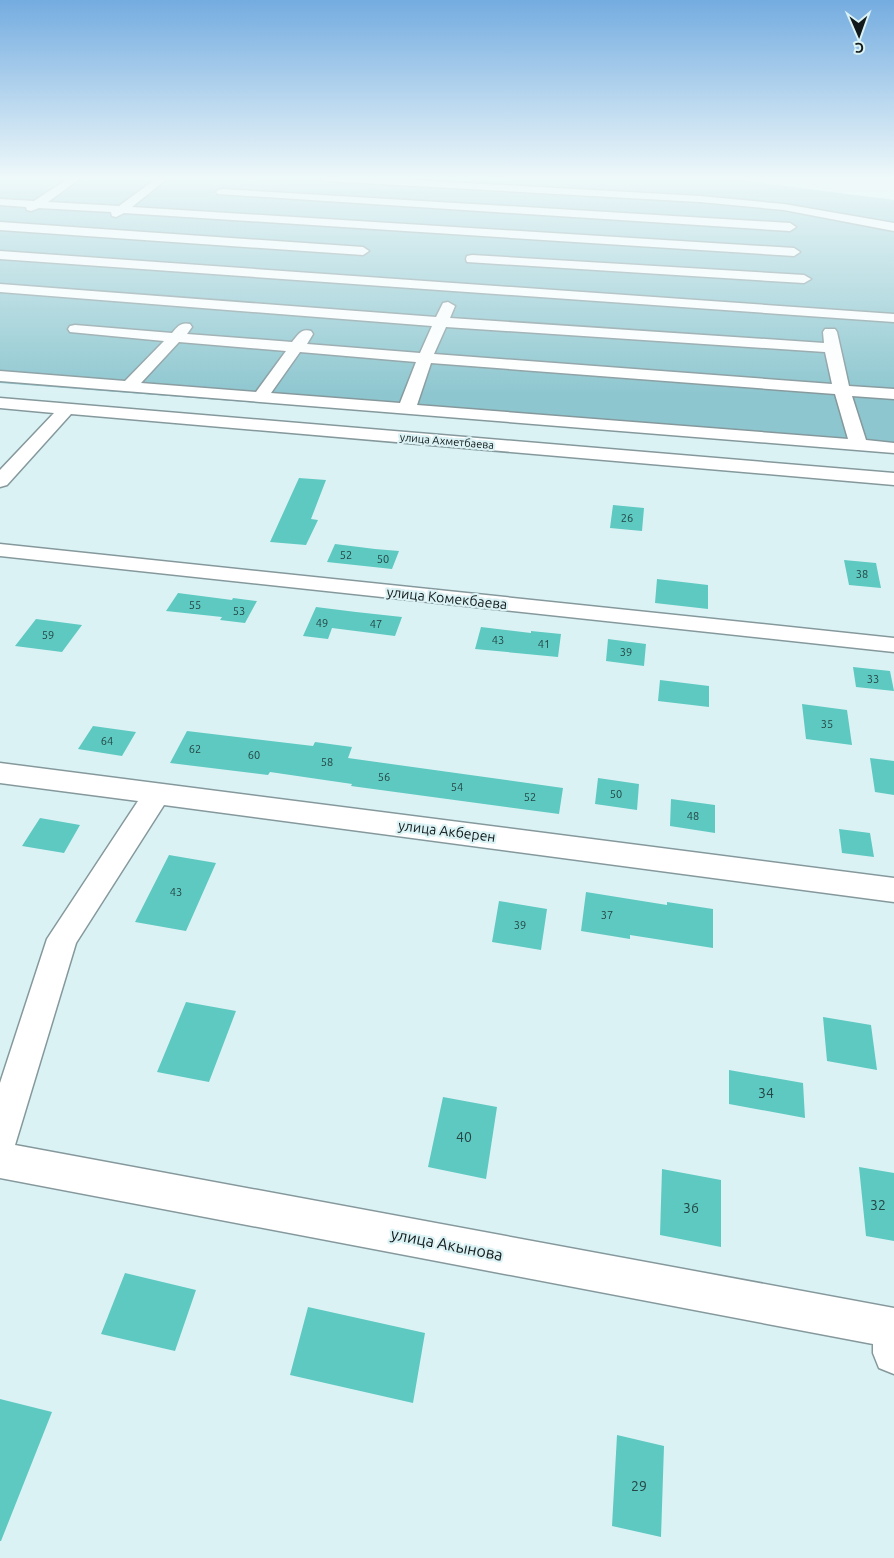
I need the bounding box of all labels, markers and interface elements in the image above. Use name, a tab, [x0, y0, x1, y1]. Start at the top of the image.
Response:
north arrow	[834, 10, 884, 60]
text: С	[855, 40, 864, 56]
street label: улица Ахметбаева	[399, 431, 495, 451]
house number: 26	[621, 512, 633, 524]
house number: 52	[340, 549, 352, 561]
house number: 50	[377, 553, 389, 565]
house number: 38	[856, 568, 868, 580]
street label: улица Комекбаева	[386, 584, 508, 612]
house number: 55	[189, 599, 201, 611]
house number: 53	[233, 605, 245, 617]
house number: 49	[316, 617, 328, 629]
house number: 47	[370, 618, 382, 630]
house number: 59	[42, 629, 54, 641]
house number: 43	[492, 634, 504, 646]
house number: 41	[538, 638, 550, 650]
house number: 39	[620, 646, 632, 658]
house number: 33	[867, 673, 879, 685]
house number: 35	[821, 718, 833, 730]
house number: 64	[101, 735, 113, 747]
house number: 62	[189, 743, 201, 755]
house number: 60	[248, 749, 260, 761]
house number: 58	[321, 756, 333, 768]
house number: 56	[378, 771, 390, 783]
house number: 54	[451, 781, 463, 793]
house number: 50	[610, 788, 622, 800]
house number: 52	[524, 791, 536, 803]
house number: 48	[687, 810, 699, 822]
street label: улица Акберен	[397, 817, 497, 845]
house number: 43	[170, 886, 182, 898]
house number: 37	[601, 909, 613, 921]
house number: 39	[514, 919, 526, 931]
house number: 34	[758, 1085, 774, 1101]
house number: 40	[456, 1129, 472, 1145]
house number: 32	[870, 1197, 886, 1213]
house number: 36	[683, 1200, 699, 1216]
street label: улица Акынова	[389, 1224, 505, 1264]
house number: 29	[631, 1478, 647, 1494]

